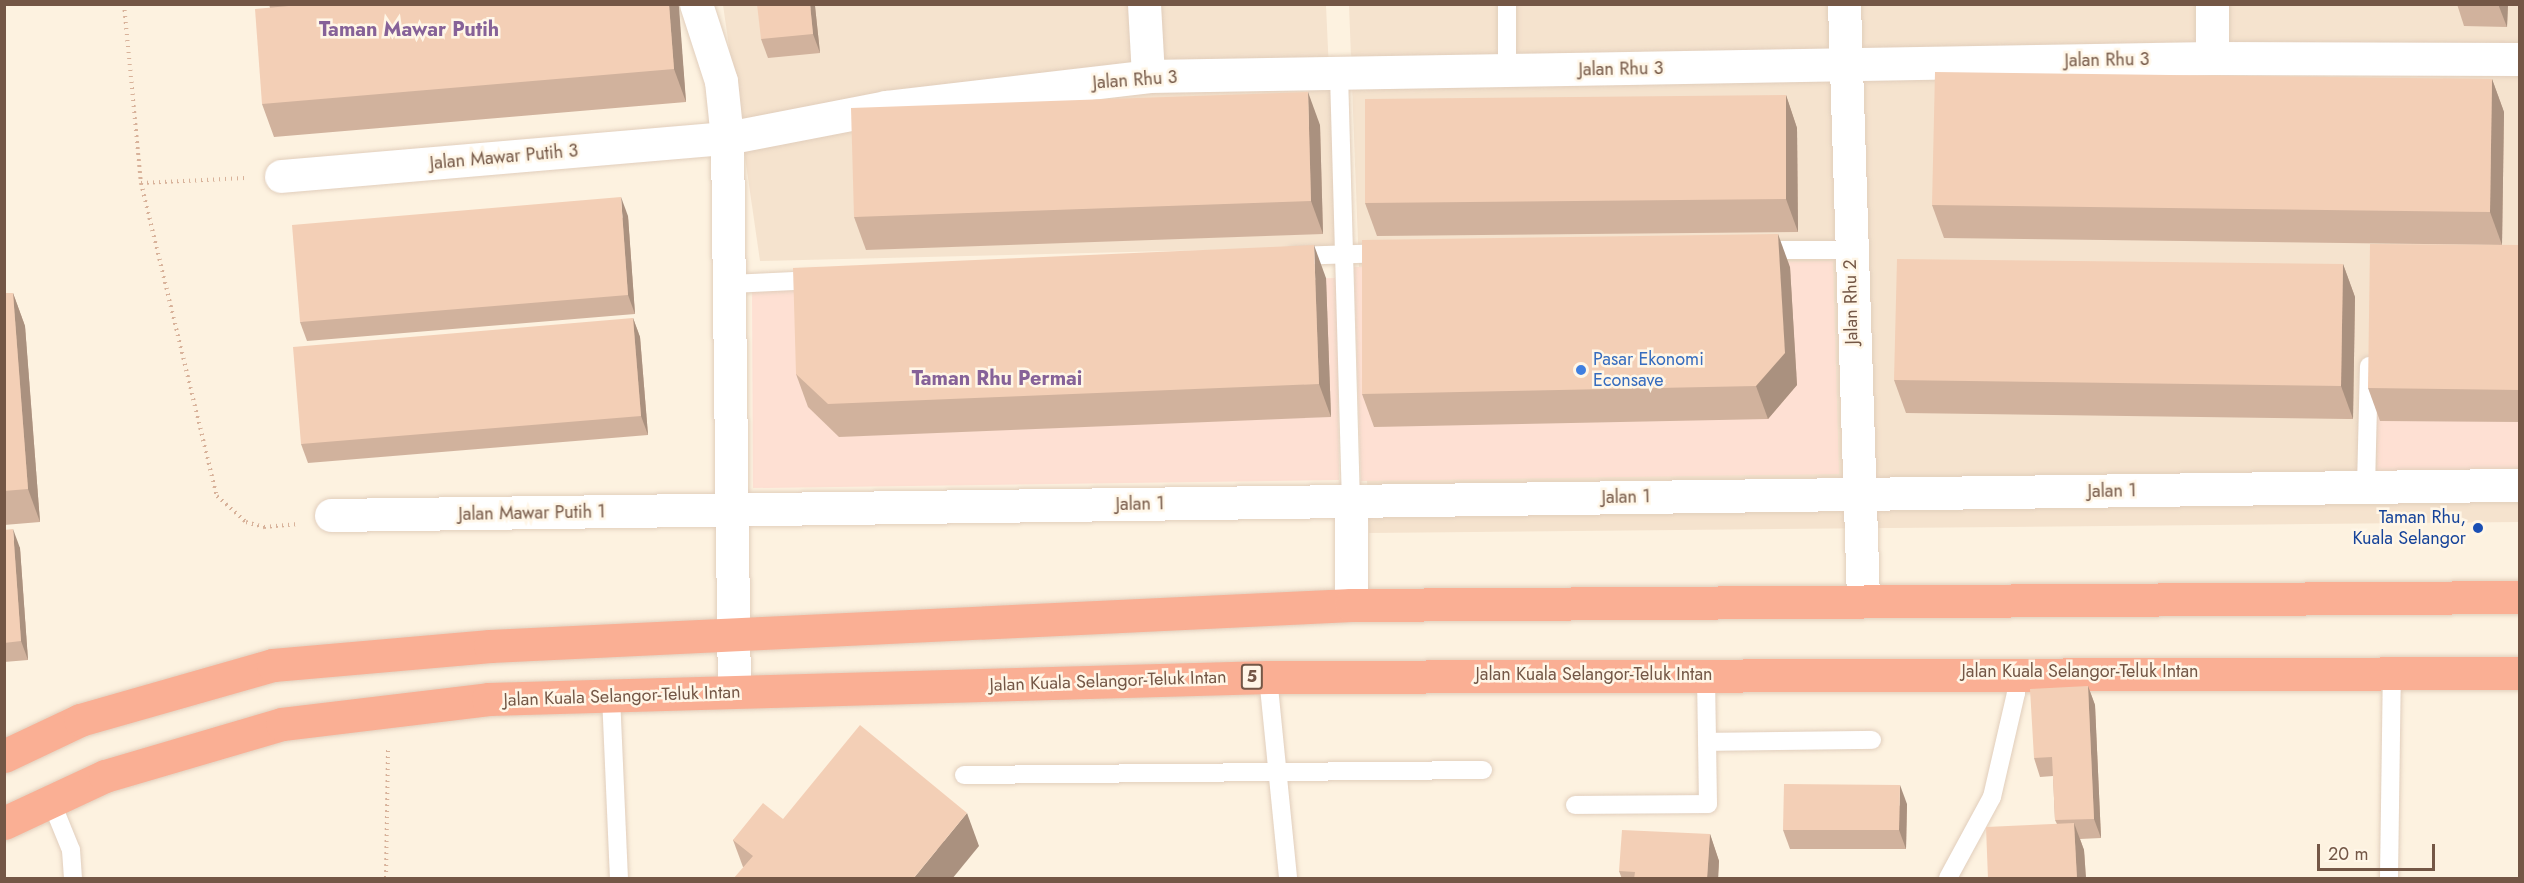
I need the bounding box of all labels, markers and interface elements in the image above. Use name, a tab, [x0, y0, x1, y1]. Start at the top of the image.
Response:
district label: Taman Mawar Putih	[319, 17, 499, 41]
street label: Jalan Rhu 3	[2064, 48, 2150, 72]
street label: Jalan Rhu 3	[1578, 57, 1664, 81]
street label: Jalan Rhu 3	[1092, 66, 1178, 94]
street label: Jalan Mawar Putih 3	[429, 140, 579, 174]
street label: Jalan Rhu 2	[1839, 259, 1863, 345]
place label: Pasar Ekonomi Econsave	[1593, 349, 1704, 392]
marker: Pasar Ekonomi Econsave	[1574, 363, 1588, 377]
district label: Taman Rhu Permai	[912, 366, 1082, 390]
street label: Jalan 1	[2087, 480, 2137, 502]
street label: Jalan 1	[1601, 486, 1651, 508]
street label: Jalan 1	[1115, 493, 1165, 515]
street label: Jalan Mawar Putih 1	[458, 501, 606, 525]
place label: Taman Rhu, Kuala Selangor	[2352, 507, 2466, 550]
marker: Taman Rhu, Kuala Selangor	[2471, 521, 2485, 535]
street label: Jalan Kuala Selangor-Teluk Intan	[1961, 660, 2199, 682]
street label: Jalan Kuala Selangor-Teluk Intan	[1475, 663, 1713, 685]
road number: 5	[1240, 664, 1264, 690]
street label: Jalan Kuala Selangor-Teluk Intan	[989, 666, 1227, 696]
street label: Jalan Kuala Selangor-Teluk Intan	[503, 681, 741, 711]
scale bar	[2320, 832, 2438, 870]
text: 20 m	[2328, 841, 2368, 867]

